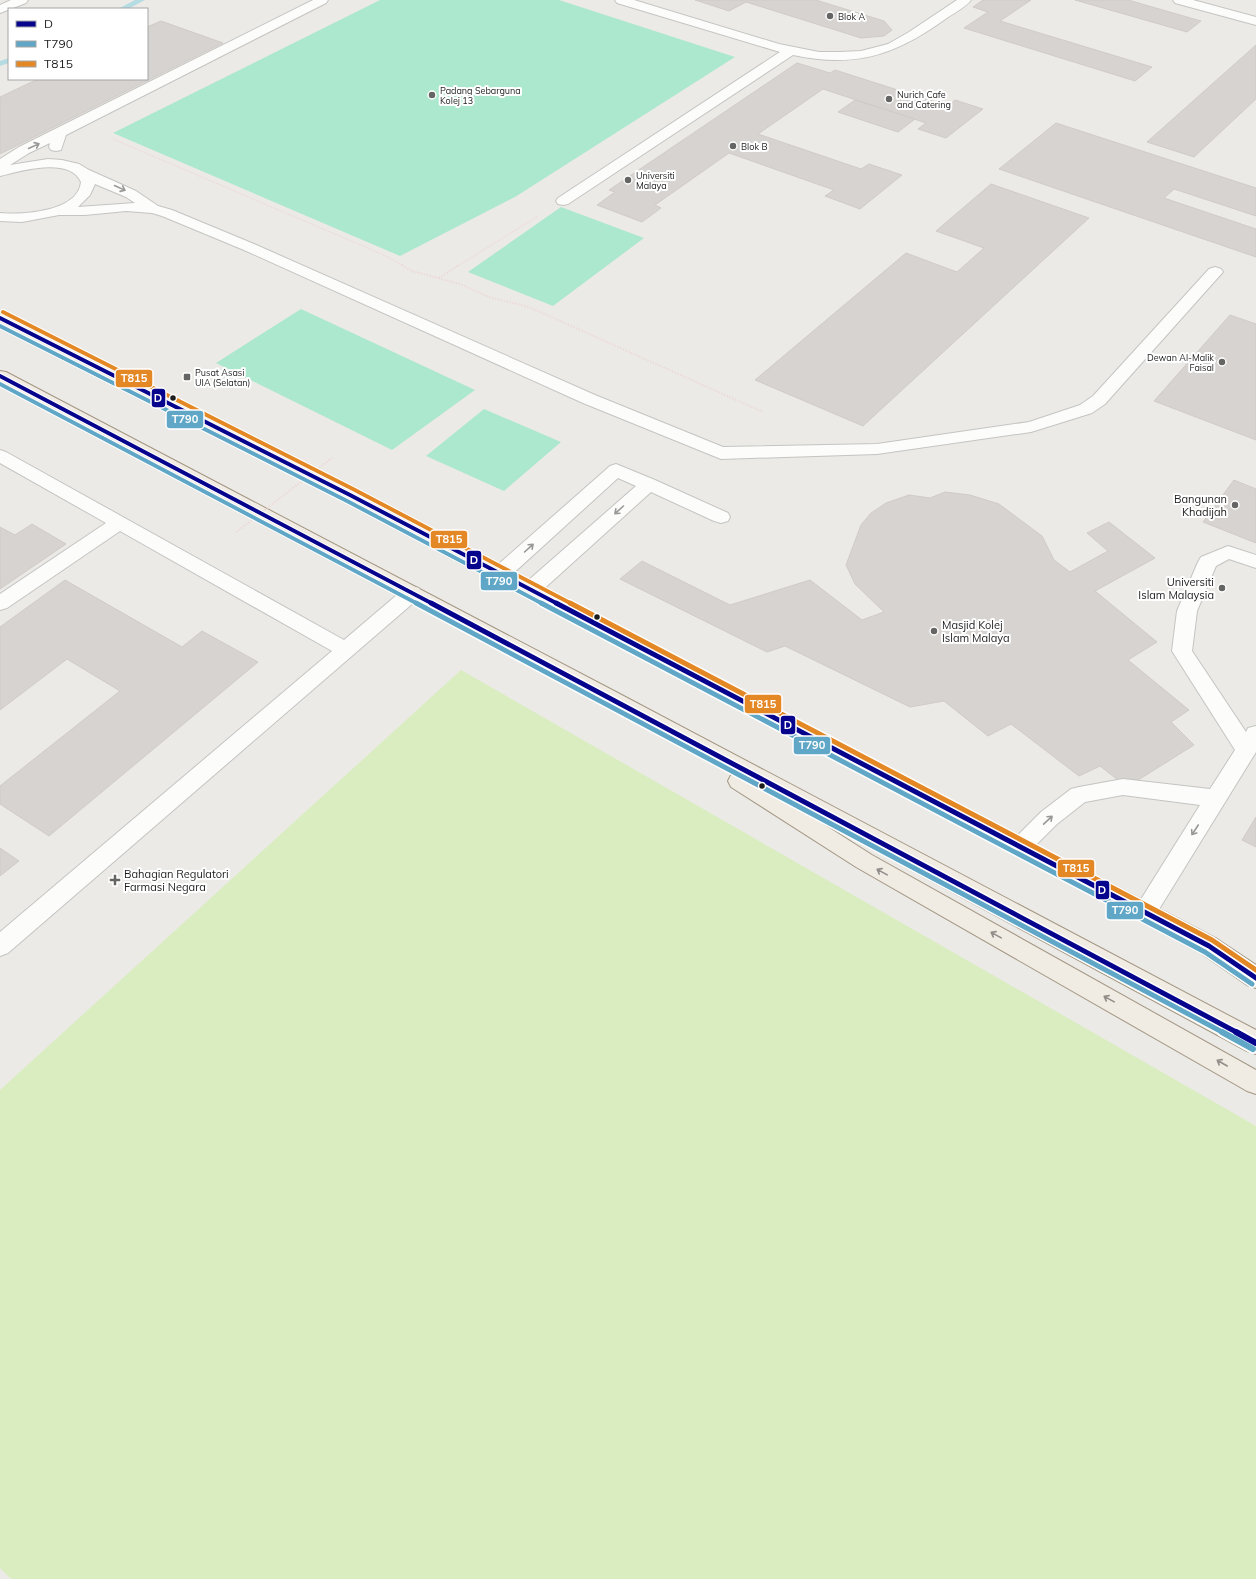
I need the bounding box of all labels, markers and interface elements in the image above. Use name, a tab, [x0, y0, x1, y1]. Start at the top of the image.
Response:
legend	[8, 8, 148, 80]
marker: Blok A	[825, 11, 835, 21]
place label: Blok A	[838, 11, 865, 22]
text: D	[44, 16, 53, 31]
text: T790	[44, 36, 73, 51]
text: T815	[44, 56, 73, 71]
place label: Padang Sebarguna Kolej 13	[440, 85, 521, 106]
place label: Nurich Cafe and Catering	[897, 89, 951, 110]
marker: Padang Sebarguna Kolej 13	[427, 90, 437, 100]
marker: Nurich Cafe and Catering	[884, 94, 894, 104]
marker: Blok B	[728, 141, 738, 151]
place label: Blok B	[741, 141, 768, 152]
one-way arrow	[27, 142, 39, 149]
place label: Universiti Malaya	[636, 170, 675, 192]
marker: Universiti Malaya	[623, 175, 633, 185]
one-way arrow	[113, 185, 125, 192]
place label: Dewan Al-Malik Faisal	[1147, 352, 1214, 373]
marker: Dewan Al-Malik Faisal	[1217, 357, 1227, 367]
place label: Pusat Asasi UIA (Selatan)	[195, 367, 250, 388]
line badge: T815	[115, 369, 153, 388]
text: T815	[121, 371, 148, 385]
marker: Pusat Asasi UIA (Selatan)	[182, 372, 192, 382]
line badge: D	[151, 388, 166, 408]
text: D	[154, 391, 162, 405]
unlabelled marker	[168, 393, 178, 403]
line badge: T790	[166, 410, 204, 429]
text: T790	[172, 412, 199, 426]
place label: Bangunan Khadijah	[1174, 492, 1227, 519]
marker: Bangunan Khadijah	[1230, 500, 1240, 510]
one-way arrow	[614, 506, 625, 515]
line badge: T815	[430, 530, 468, 549]
text: T815	[436, 532, 463, 546]
one-way arrow	[524, 544, 534, 553]
line badge: D	[466, 550, 482, 570]
text: D	[470, 553, 478, 567]
line badge: T790	[480, 571, 518, 591]
text: T790	[486, 574, 513, 588]
place label: Universiti Islam Malaysia	[1138, 575, 1214, 602]
marker: Universiti Islam Malaysia	[1217, 583, 1227, 593]
unlabelled marker	[592, 612, 602, 622]
place label: Masjid Kolej Islam Malaya	[942, 618, 1010, 645]
marker: Masjid Kolej Islam Malaya	[929, 626, 939, 636]
line badge: T815	[744, 694, 782, 714]
text: T815	[750, 697, 777, 711]
line badge: D	[780, 715, 796, 735]
text: D	[784, 718, 792, 732]
line badge: T790	[793, 736, 831, 755]
text: T790	[799, 738, 826, 752]
unlabelled marker	[757, 781, 767, 791]
one-way arrow	[1043, 815, 1053, 824]
one-way arrow	[1191, 825, 1200, 836]
line badge: T815	[1057, 859, 1095, 878]
text: T815	[1063, 861, 1090, 875]
place label: Bahagian Regulatori Farmasi Negara	[124, 867, 229, 894]
one-way arrow	[877, 867, 889, 875]
marker: Bahagian Regulatori Farmasi Negara	[109, 874, 121, 886]
line badge: D	[1095, 880, 1110, 900]
text: D	[1098, 883, 1106, 897]
line badge: T790	[1106, 901, 1144, 920]
text: T790	[1112, 903, 1139, 917]
one-way arrow	[990, 931, 1002, 939]
one-way arrow	[1103, 995, 1115, 1002]
one-way arrow	[1216, 1059, 1228, 1067]

